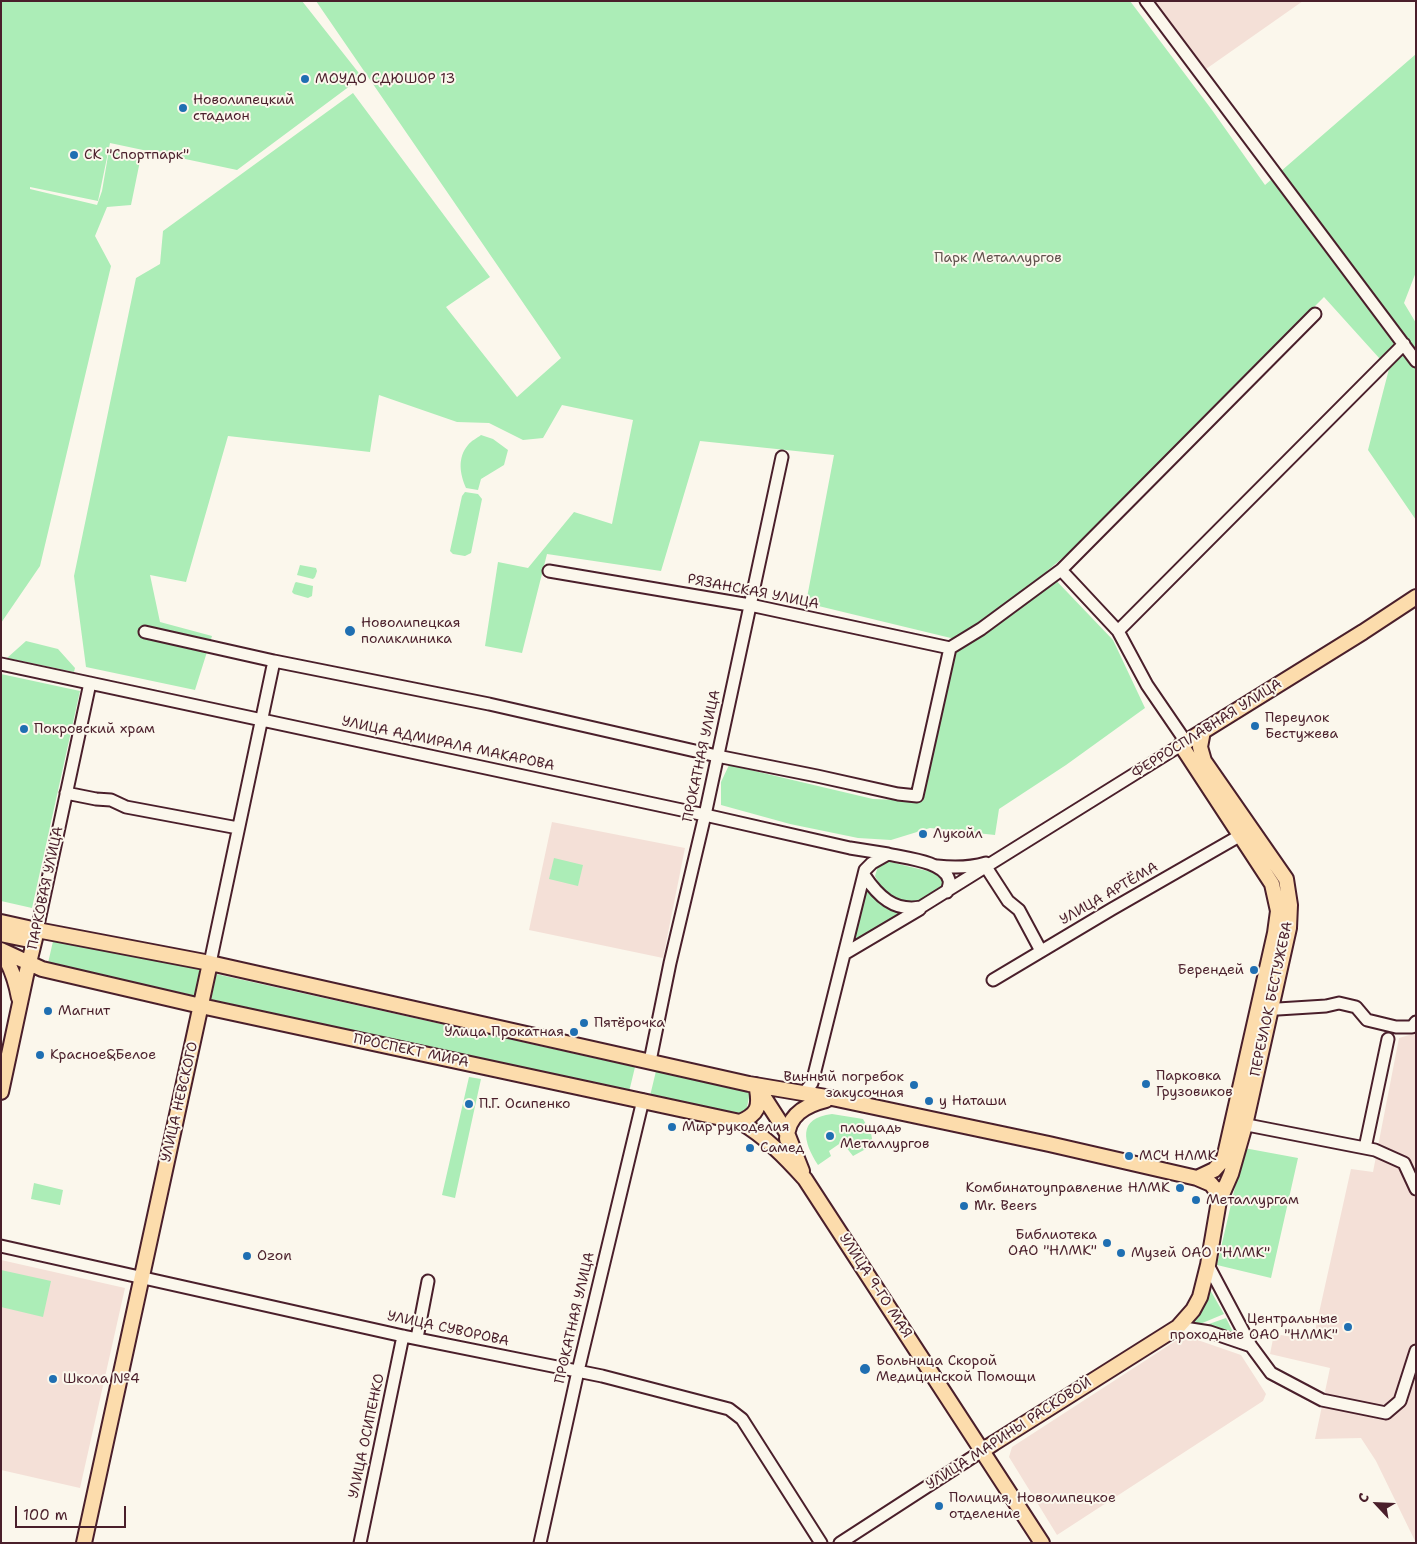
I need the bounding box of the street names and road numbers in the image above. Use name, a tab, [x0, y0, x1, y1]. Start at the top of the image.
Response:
street label: РЯЗАНСКАЯ УЛИЦА	[686, 571, 820, 613]
street label: ФЕРРОСПЛАВНАЯ УЛИЦА	[1129, 676, 1285, 782]
street label: ПРОКАТНАЯ УЛИЦА	[680, 689, 724, 823]
street label: УЛИЦА АДМИРАЛА МАКАРОВА	[340, 713, 556, 775]
street label: ПАРКОВАЯ УЛИЦА	[25, 825, 67, 951]
street label: УЛИЦА АРТЁМА	[1057, 859, 1161, 929]
street label: ПЕРЕУЛОК БЕСТУЖЕВА	[1247, 920, 1297, 1078]
street label: ПРОСПЕКТ МИРА	[352, 1031, 470, 1071]
street label: УЛИЦА НЕВСКОГО	[158, 1040, 202, 1164]
street label: УЛИЦА 9-ГО МАЯ	[835, 1231, 915, 1341]
street label: ПРОКАТНАЯ УЛИЦА	[552, 1251, 598, 1385]
street label: УЛИЦА СУВОРОВА	[385, 1308, 511, 1350]
street label: УЛИЦА ОСИПЕНКО	[346, 1372, 388, 1500]
street label: УЛИЦА МАРИНЫ РАСКОВОЙ	[923, 1374, 1095, 1494]

